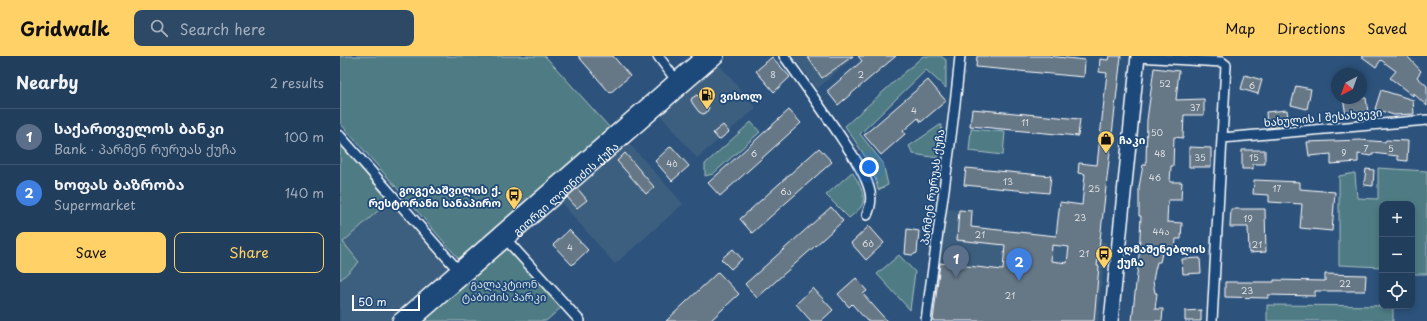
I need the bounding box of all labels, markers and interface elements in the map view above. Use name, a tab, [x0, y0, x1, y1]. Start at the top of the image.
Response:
search box	[134, 10, 414, 46]
text: Gridwalk	[20, 14, 110, 42]
icon: search	[148, 17, 170, 39]
text: Search here	[180, 17, 265, 40]
text: Map	[1225, 18, 1255, 39]
text: Directions	[1277, 18, 1345, 39]
text: Saved	[1367, 18, 1407, 39]
house number: 8	[770, 67, 776, 81]
house number: 2	[858, 67, 864, 81]
north arrow	[1331, 68, 1367, 104]
text: Nearby	[16, 69, 78, 95]
text: 2 results	[270, 73, 324, 92]
house number: 52	[1159, 76, 1171, 90]
house number: 6	[1249, 78, 1255, 92]
fuel station icon: ვისოლ	[697, 85, 717, 110]
place label: ვისოლ	[720, 87, 763, 104]
house number: 37	[1190, 100, 1200, 114]
house number: 4	[911, 103, 917, 117]
street label: ხახულის I შესახვევი	[1263, 103, 1383, 131]
house number: 11	[1021, 115, 1029, 129]
text: საქართველოს ბანკი	[54, 116, 224, 139]
house number: 50	[1151, 125, 1164, 139]
text: 1	[26, 127, 32, 146]
text: 100 m	[284, 127, 324, 146]
street label: პარმენ რურუას ქუჩა	[915, 128, 949, 246]
shop icon: ჩაკი	[1096, 129, 1116, 154]
place label: ჩაკი	[1119, 131, 1146, 148]
street label: გიორგი ლეონიძის ქუჩა	[509, 137, 622, 239]
text: Bank · პარმენ რურუას ქუჩა	[54, 139, 236, 158]
house number: 7	[1363, 141, 1369, 155]
house number: 5	[1388, 141, 1394, 155]
house number: 9	[1341, 145, 1347, 159]
house number: 6	[751, 146, 757, 160]
house number: 48	[1154, 146, 1166, 160]
house number: 35	[1194, 150, 1206, 164]
house number: 15	[1249, 150, 1259, 164]
house number: 4ბ	[666, 156, 678, 170]
your location	[859, 157, 879, 177]
house number: 46	[1149, 170, 1161, 184]
text: Ხოფას Ბაზრობა	[54, 172, 184, 195]
house number: 13	[1003, 174, 1013, 188]
place label: გოგებაშვილის ქ. რესტორანი სანაპირო	[368, 181, 501, 211]
house number: 25	[1088, 181, 1100, 195]
house number: 17	[1273, 181, 1282, 195]
text: 2	[24, 183, 34, 202]
text: 140 m	[285, 183, 324, 202]
house number: 6ა	[780, 184, 792, 198]
bus stop icon: გოგებაშვილის ქ. რესტორანი სანაპირო	[504, 185, 524, 210]
text: Supermarket	[54, 195, 136, 214]
map controls	[1379, 201, 1415, 309]
button: +	[1379, 201, 1415, 237]
house number: 23	[1074, 210, 1086, 224]
house number: 19	[1243, 211, 1253, 225]
house number: 44ა	[1153, 224, 1169, 238]
house number: 21	[975, 227, 985, 241]
button: Save	[16, 232, 166, 273]
button: Share	[174, 232, 324, 273]
house number: 6ბ	[862, 236, 874, 250]
house number: 21	[1252, 237, 1262, 251]
button: −	[1379, 237, 1415, 273]
house number: 4	[567, 240, 573, 254]
place label: აღმაშენებლის ქუჩა	[1117, 240, 1206, 270]
bus stop icon: აღმაშენებლის ქუჩა	[1094, 244, 1114, 269]
pin: 1	[943, 245, 969, 278]
house number: 21	[1079, 246, 1089, 260]
pin: 2	[1006, 248, 1032, 281]
button: locate	[1379, 273, 1415, 309]
park label: გალაკტიონ ტაბიძის პარკი	[462, 275, 546, 305]
house number: 22	[1339, 276, 1351, 290]
house number: 23	[1241, 283, 1253, 297]
house number: 21	[1005, 288, 1015, 302]
scale bar	[352, 293, 420, 312]
text: 50 m	[358, 293, 387, 310]

